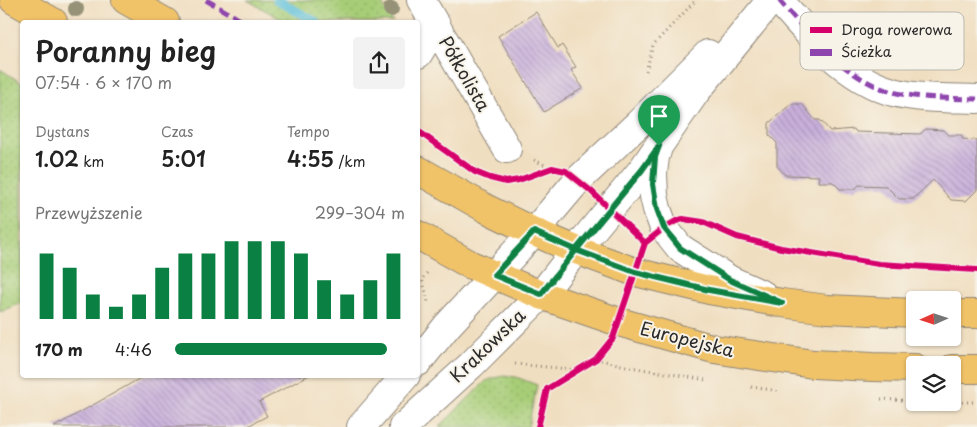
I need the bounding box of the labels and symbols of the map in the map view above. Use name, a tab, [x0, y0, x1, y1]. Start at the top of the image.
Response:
legend	[800, 12, 964, 70]
text: Droga rowerowa	[841, 19, 952, 40]
street label: Półkolista	[433, 30, 498, 117]
text: Ścieżka	[841, 41, 892, 62]
pin	[638, 95, 680, 146]
north arrow	[906, 291, 961, 346]
street label: Krakowska	[443, 301, 532, 388]
street label: Europejska	[638, 314, 738, 363]

